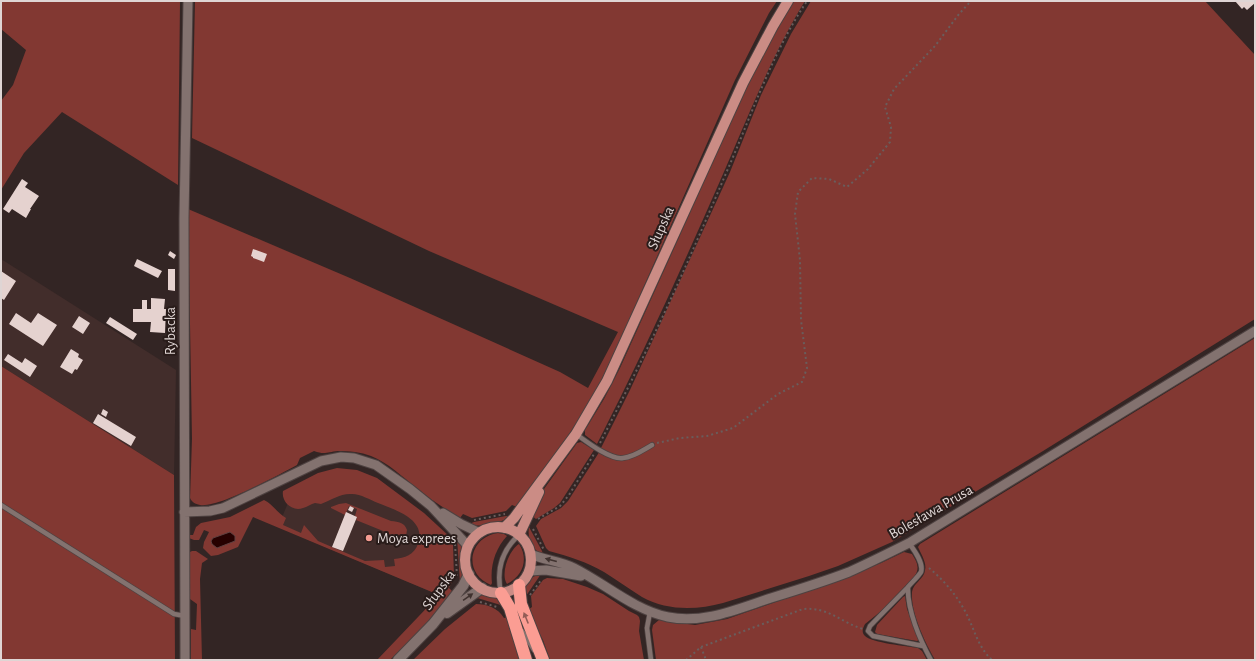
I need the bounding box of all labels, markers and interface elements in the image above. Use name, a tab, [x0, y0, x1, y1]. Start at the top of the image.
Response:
street label: Słupska	[645, 204, 677, 252]
street label: Rybacka	[163, 307, 178, 355]
street label: Bolesława Prusa	[887, 482, 975, 542]
place label: Moya exprees	[377, 531, 456, 546]
marker: Moya exprees	[364, 533, 374, 543]
one-way arrow	[545, 557, 557, 563]
street label: Słupska	[420, 567, 458, 613]
one-way arrow	[463, 593, 473, 601]
one-way arrow	[523, 613, 529, 624]

